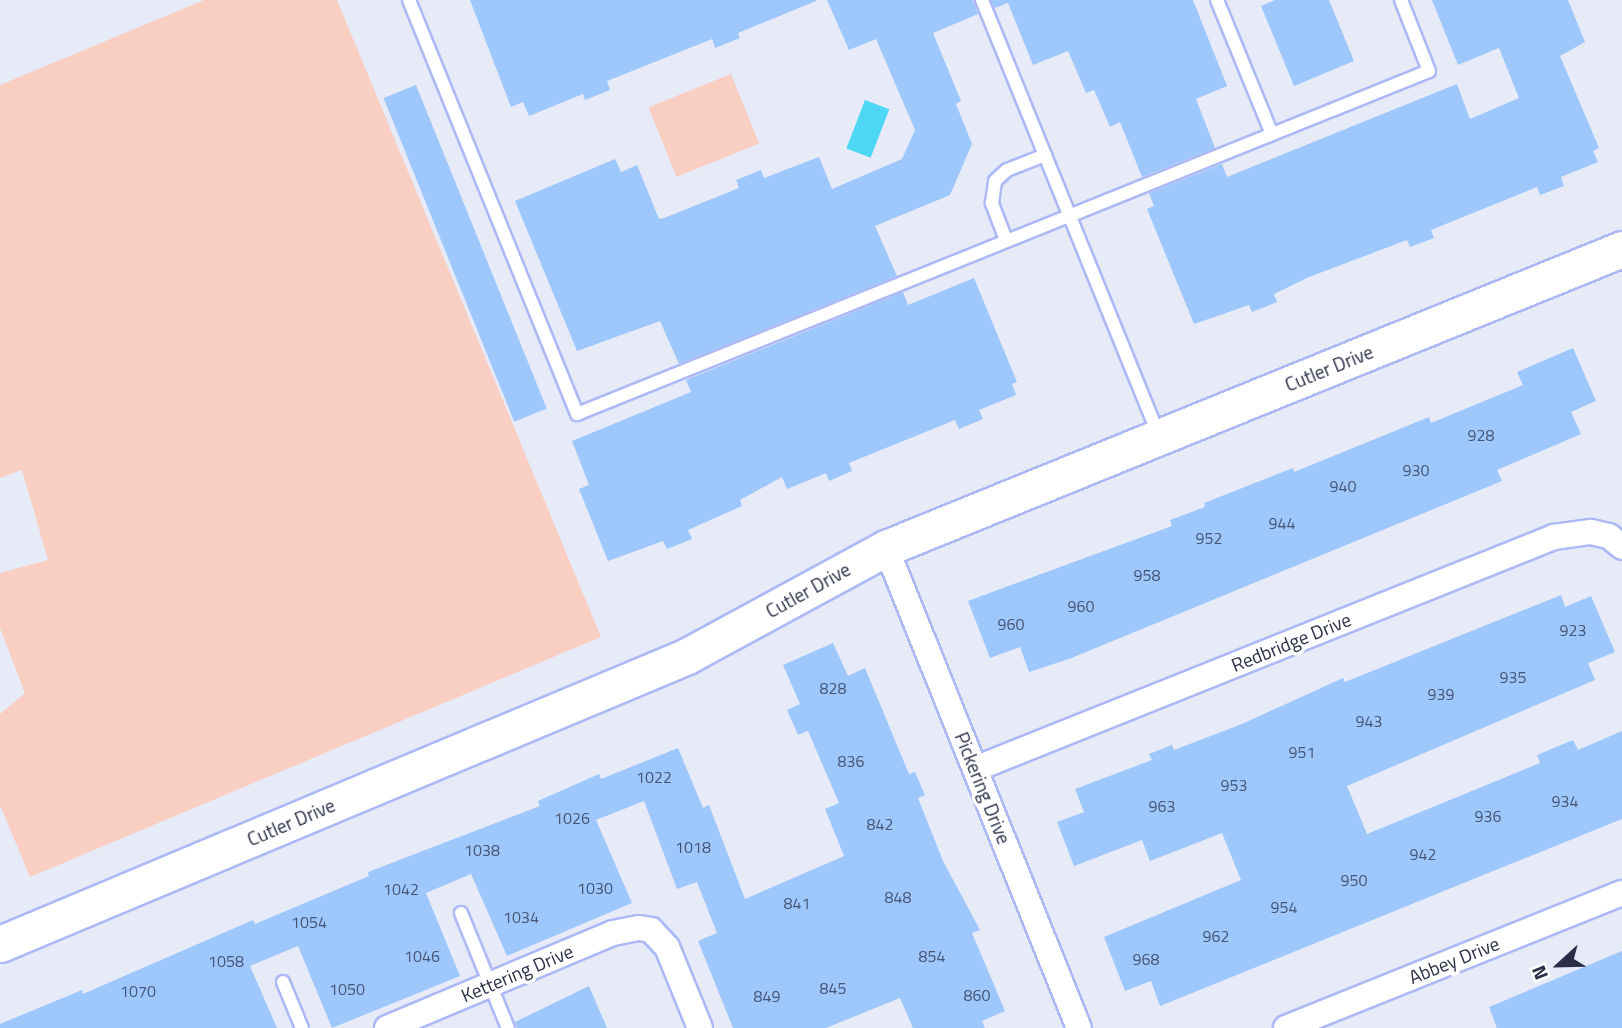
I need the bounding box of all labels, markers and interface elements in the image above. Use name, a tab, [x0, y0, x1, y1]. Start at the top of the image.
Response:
street label: Cutler Drive	[1282, 340, 1376, 396]
house number: 928	[1468, 425, 1494, 445]
house number: 930	[1403, 460, 1429, 480]
house number: 940	[1330, 476, 1356, 496]
house number: 944	[1269, 513, 1295, 533]
house number: 952	[1196, 528, 1222, 548]
street label: Cutler Drive	[762, 557, 854, 623]
house number: 958	[1134, 565, 1160, 585]
house number: 960	[1068, 596, 1094, 616]
street label: Redbridge Drive	[1228, 608, 1354, 676]
house number: 960	[998, 614, 1024, 634]
house number: 923	[1560, 620, 1586, 640]
house number: 935	[1500, 667, 1526, 687]
house number: 828	[820, 678, 846, 698]
house number: 939	[1428, 684, 1454, 704]
house number: 943	[1356, 711, 1382, 731]
street label: Pickering Drive	[950, 729, 1016, 847]
house number: 951	[1289, 742, 1315, 762]
house number: 836	[838, 751, 864, 771]
house number: 1022	[636, 767, 672, 787]
house number: 953	[1221, 775, 1247, 795]
house number: 934	[1552, 791, 1578, 811]
street label: Cutler Drive	[244, 793, 338, 851]
house number: 963	[1149, 796, 1175, 816]
house number: 936	[1475, 806, 1501, 826]
house number: 1026	[554, 808, 590, 828]
house number: 842	[867, 814, 893, 834]
house number: 1018	[675, 837, 711, 857]
house number: 1038	[464, 840, 500, 860]
house number: 942	[1410, 844, 1436, 864]
house number: 950	[1341, 870, 1367, 890]
house number: 1030	[577, 878, 613, 898]
house number: 1042	[383, 879, 419, 899]
house number: 848	[885, 887, 911, 907]
house number: 841	[784, 893, 810, 913]
house number: 954	[1271, 897, 1297, 917]
house number: 1034	[503, 907, 539, 927]
house number: 1054	[291, 912, 327, 932]
house number: 962	[1203, 926, 1229, 946]
north arrow	[1524, 930, 1594, 1000]
street label: Abbey Drive	[1405, 932, 1503, 988]
street label: Kettering Drive	[458, 939, 576, 1007]
house number: 1046	[404, 946, 440, 966]
house number: 854	[919, 946, 945, 966]
house number: 968	[1133, 949, 1159, 969]
house number: 1058	[208, 951, 244, 971]
text: N	[1523, 962, 1555, 985]
house number: 845	[820, 978, 846, 998]
house number: 1050	[329, 979, 365, 999]
house number: 1070	[120, 981, 156, 1001]
house number: 860	[964, 985, 990, 1005]
house number: 849	[754, 986, 780, 1006]

